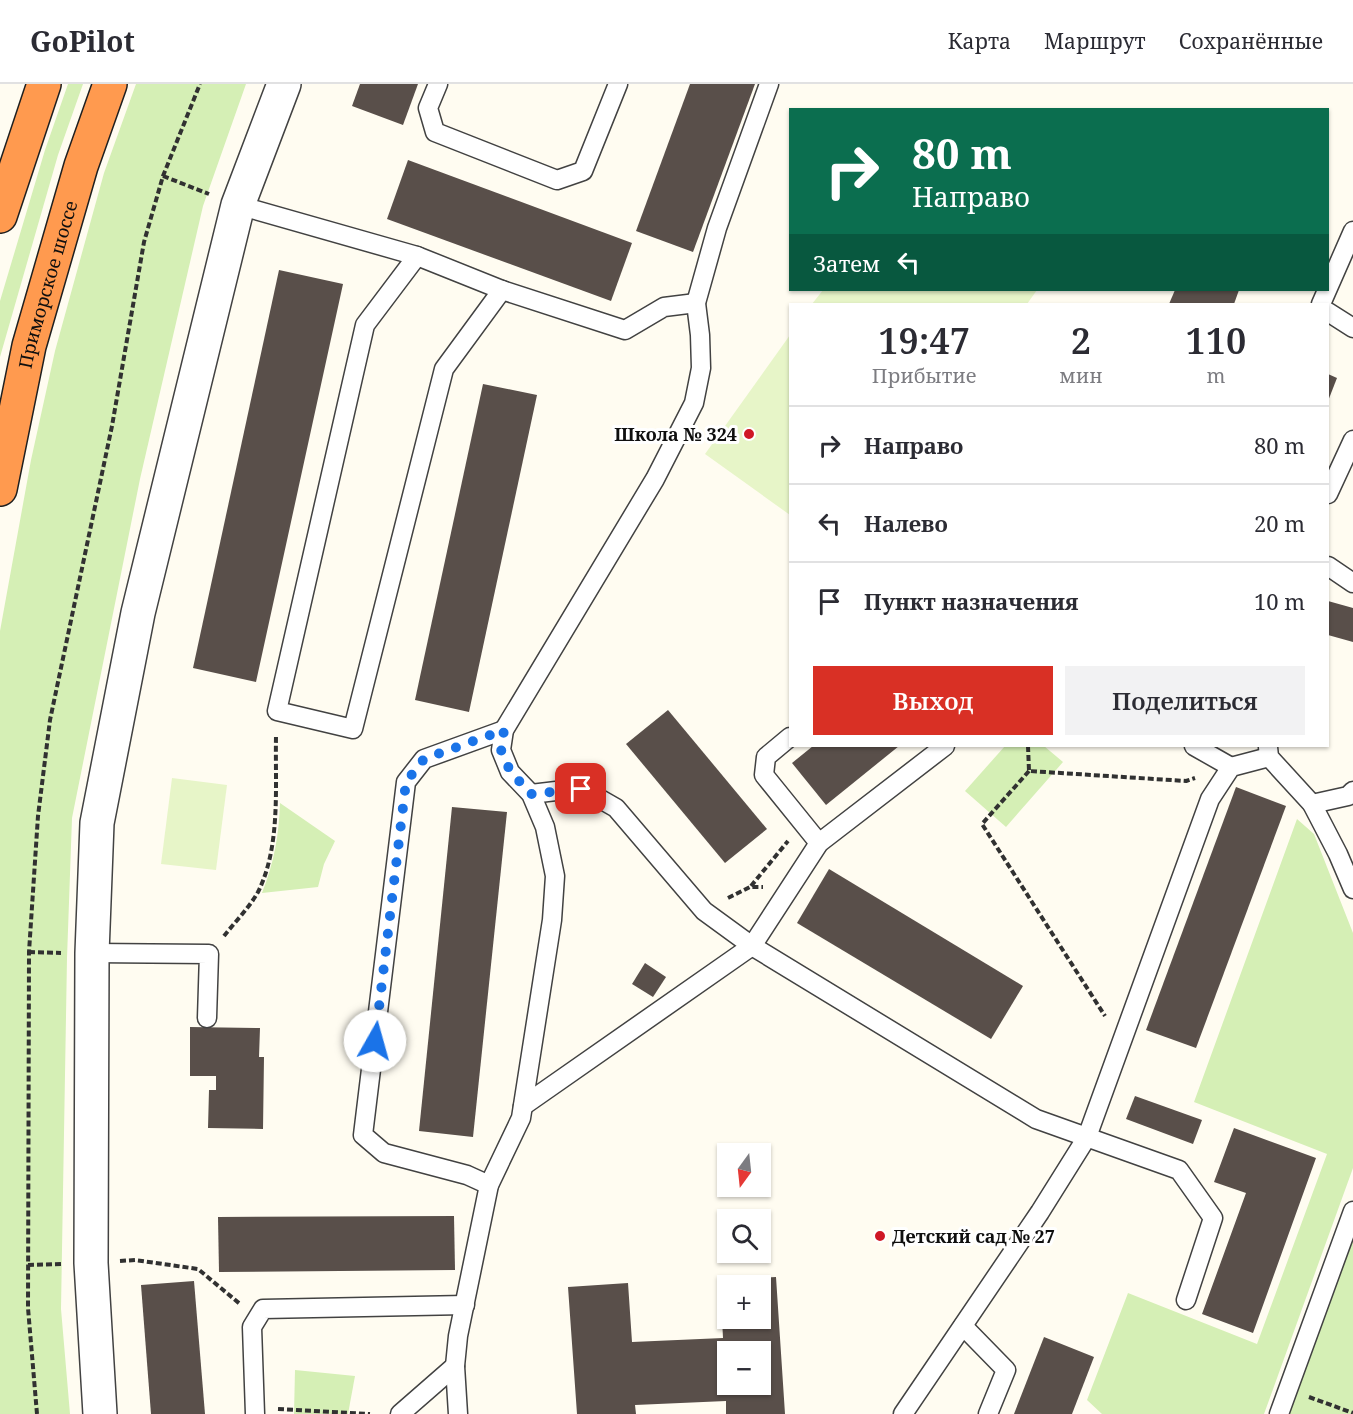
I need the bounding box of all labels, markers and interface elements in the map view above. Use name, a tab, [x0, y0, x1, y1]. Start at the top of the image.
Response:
text: GoPilot	[30, 22, 135, 60]
text: Карта	[948, 27, 1011, 55]
text: Маршрут	[1044, 27, 1146, 55]
text: Сохранённые	[1179, 27, 1323, 55]
text: 80 m	[912, 124, 1012, 181]
icon: right	[813, 132, 891, 210]
text: Направо	[912, 178, 1030, 215]
street label: Приморское шоссе	[13, 198, 82, 371]
icon: left	[892, 246, 925, 279]
text: Затем	[813, 248, 880, 278]
text: 19:47	[878, 316, 970, 365]
text: 2	[1071, 316, 1091, 365]
text: 110	[1185, 316, 1246, 365]
text: Прибытие	[872, 362, 977, 389]
text: мин	[1059, 362, 1103, 389]
text: m	[1206, 362, 1225, 389]
place label: Школа № 324	[614, 422, 737, 446]
marker: Школа № 324	[742, 427, 756, 441]
icon: right	[813, 429, 846, 462]
text: Направо	[864, 430, 963, 460]
text: 80 m	[1254, 430, 1305, 460]
icon: left	[813, 507, 846, 540]
text: Налево	[864, 508, 948, 538]
text: 20 m	[1254, 508, 1305, 538]
icon: arrive	[813, 585, 846, 618]
text: Пункт назначения	[864, 586, 1078, 616]
text: 10 m	[1254, 586, 1305, 616]
button: Выход	[813, 666, 1053, 735]
button: Поделиться	[1065, 666, 1305, 735]
pin	[555, 763, 606, 814]
icon: arrive	[564, 772, 597, 805]
position arrow	[343, 1009, 407, 1073]
north arrow	[717, 1143, 771, 1197]
map controls	[717, 1143, 771, 1395]
button: search	[717, 1209, 771, 1263]
place label: Детский сад № 27	[892, 1224, 1055, 1248]
marker: Детский сад № 27	[873, 1229, 887, 1243]
button: +	[717, 1275, 771, 1329]
button: −	[717, 1341, 771, 1395]

